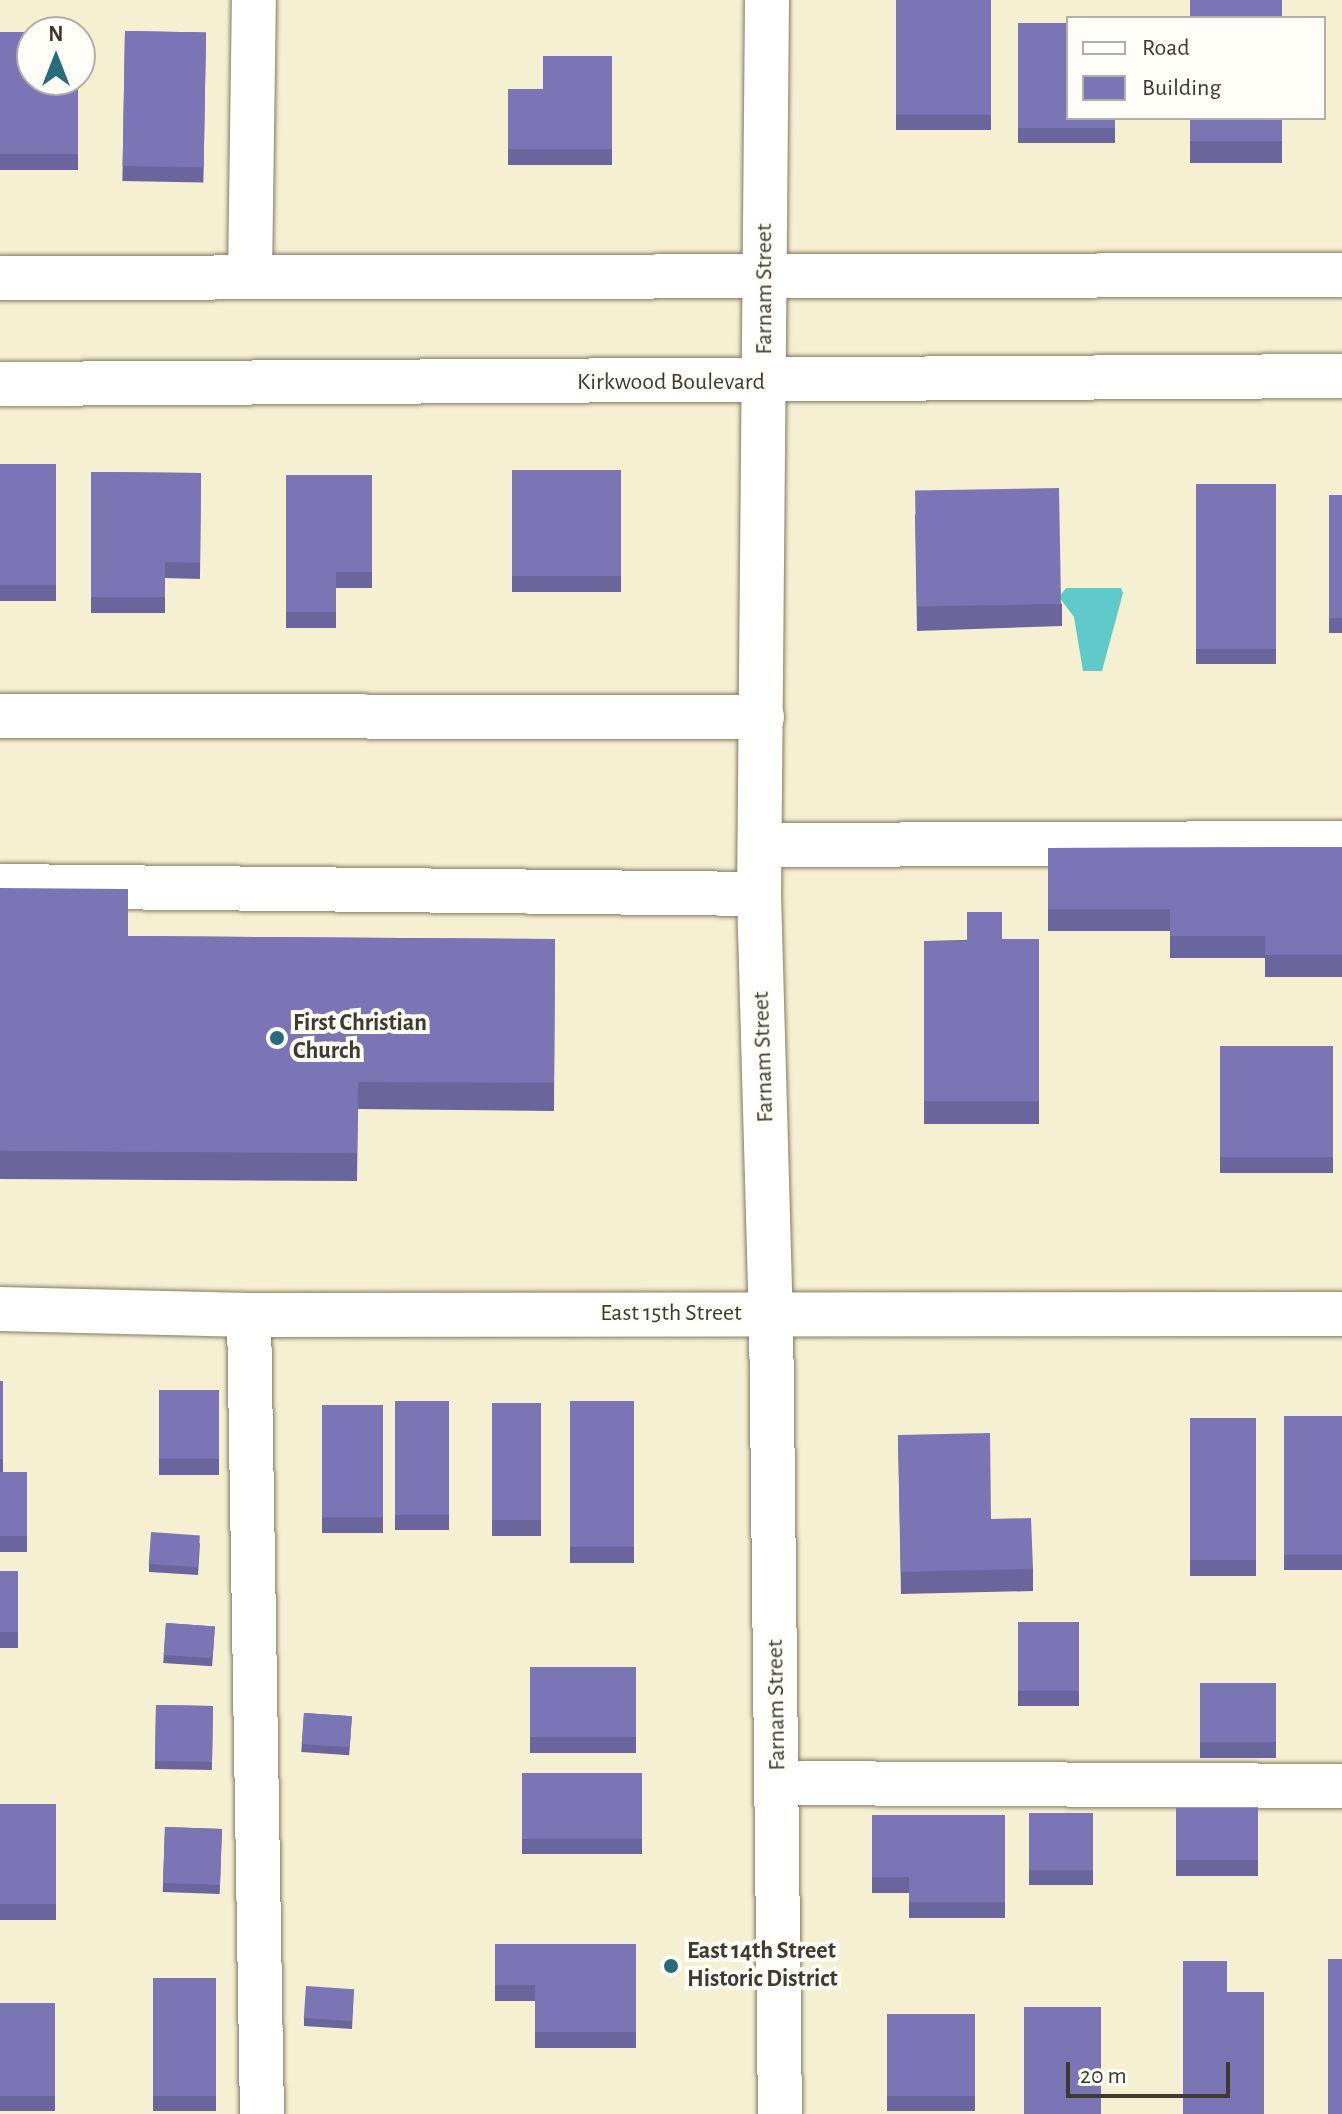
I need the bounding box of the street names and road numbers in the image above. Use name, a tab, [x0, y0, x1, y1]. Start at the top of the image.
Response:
street label: Farnam Street	[751, 223, 779, 355]
street label: Kirkwood Boulevard	[577, 369, 765, 397]
street label: Farnam Street	[747, 991, 781, 1123]
street label: East 15th Street	[600, 1300, 742, 1328]
street label: Farnam Street	[761, 1639, 793, 1771]

